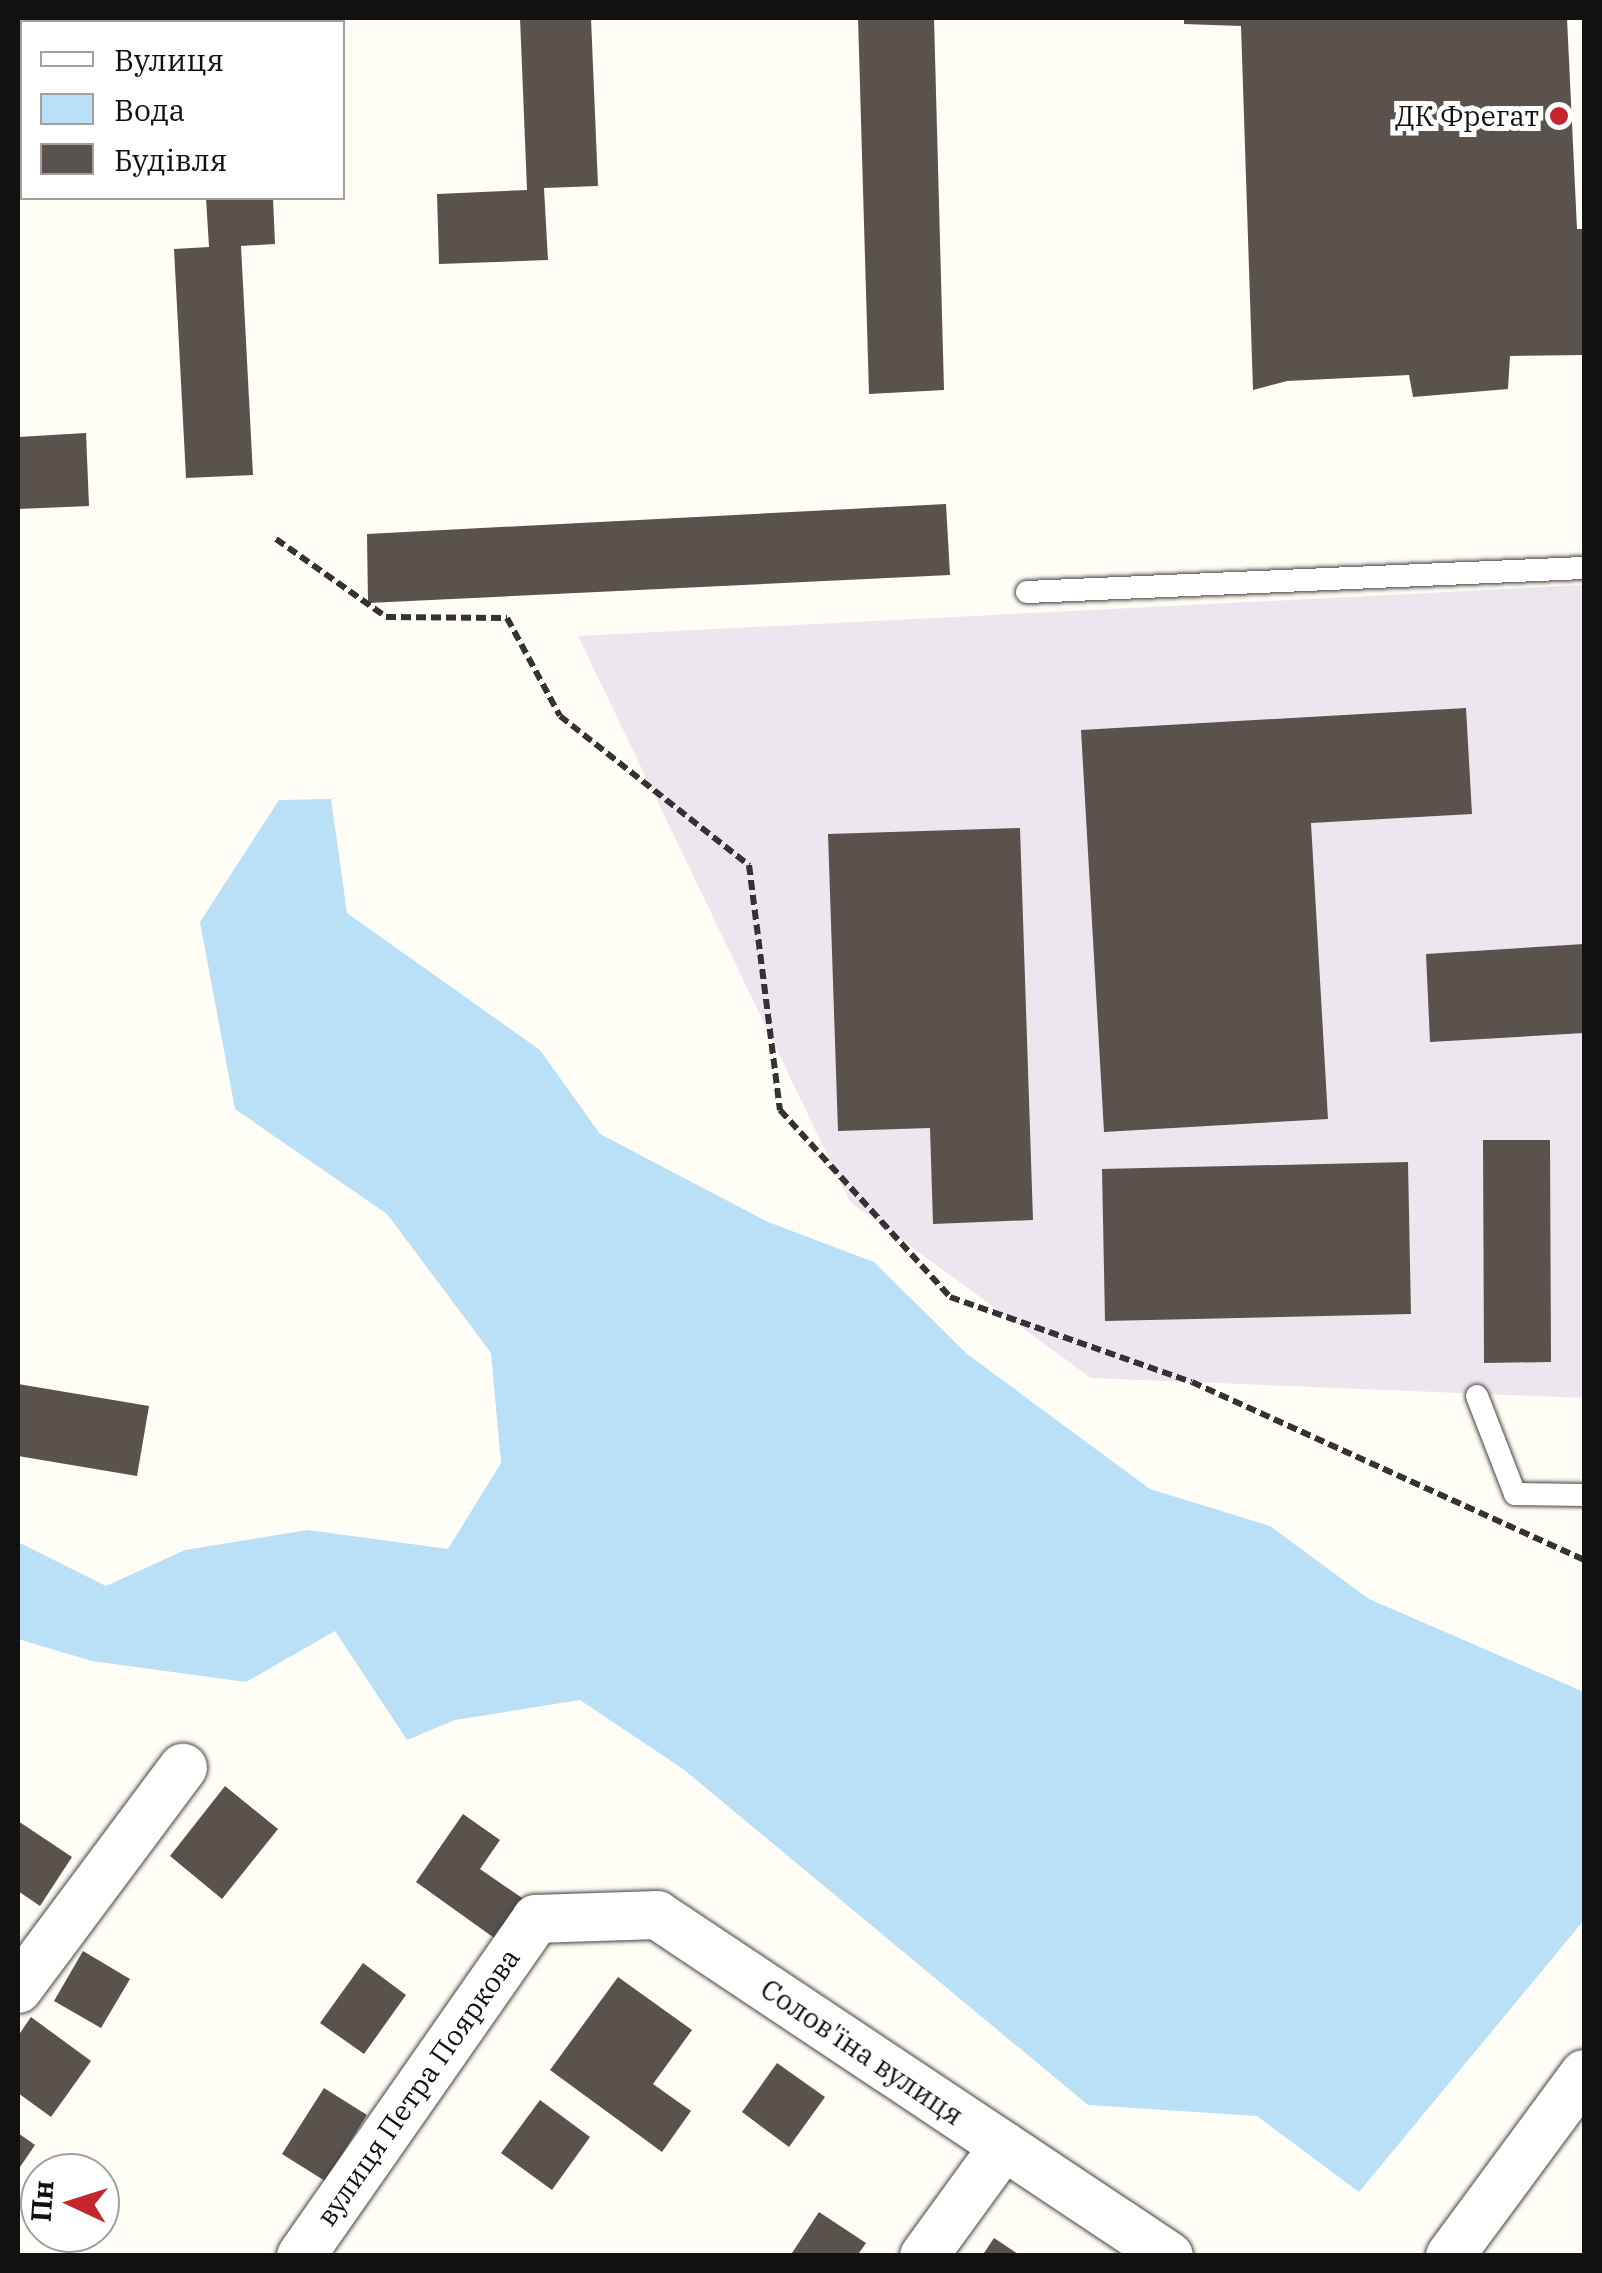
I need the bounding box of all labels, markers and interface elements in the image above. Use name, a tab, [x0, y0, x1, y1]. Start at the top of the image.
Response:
legend	[20, 20, 345, 200]
text: Вулиця	[114, 40, 224, 79]
text: Вода	[114, 90, 185, 129]
place label: ДК Фрегат	[1395, 99, 1539, 133]
marker: ДК Фрегат	[1548, 105, 1570, 127]
text: Будівля	[114, 140, 227, 179]
street label: вулиця Петра Пояркова	[309, 1942, 527, 2232]
street label: Солов'їна вулиця	[754, 1972, 970, 2132]
north arrow	[20, 2153, 120, 2253]
text: Пн	[22, 2179, 61, 2223]

